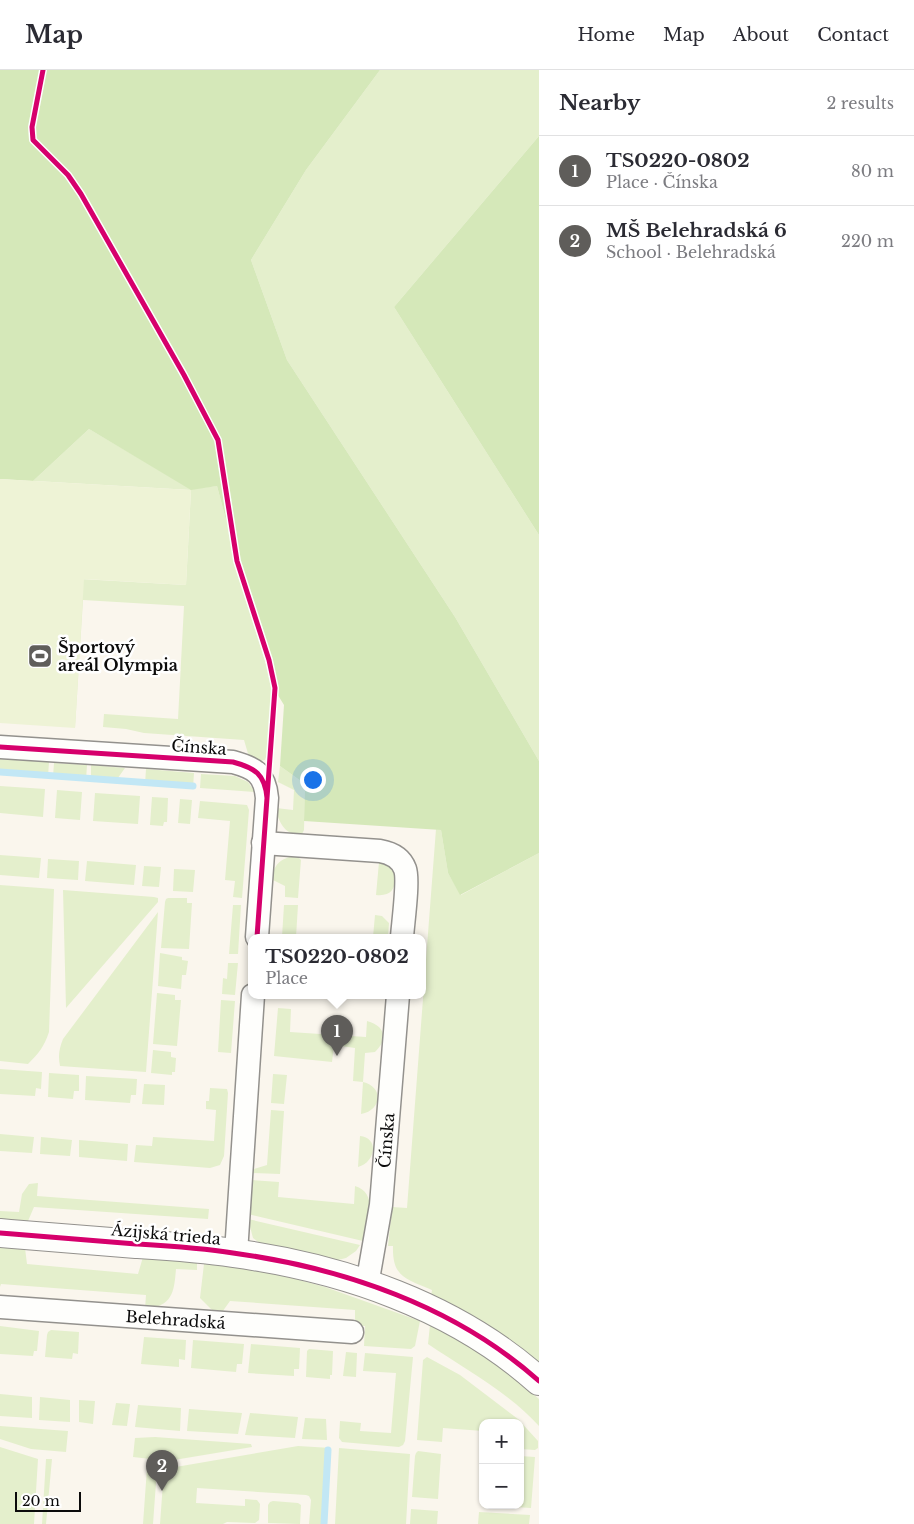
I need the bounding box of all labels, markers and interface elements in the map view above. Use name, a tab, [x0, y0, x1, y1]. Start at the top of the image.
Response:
text: Map	[25, 20, 83, 49]
text: Home	[577, 24, 635, 46]
text: Map	[663, 24, 705, 46]
text: About	[733, 24, 789, 46]
text: Contact	[817, 24, 889, 46]
text: Nearby	[559, 90, 640, 116]
text: 2 results	[826, 93, 894, 113]
text: TS0220-0802	[606, 149, 750, 172]
text: 1	[572, 161, 578, 181]
text: 80 m	[851, 161, 894, 181]
text: Place · Čínska	[606, 172, 718, 192]
text: MŠ Belehradská 6	[606, 219, 787, 242]
text: 2	[570, 231, 580, 251]
text: 220 m	[841, 231, 894, 251]
text: School · Belehradská	[606, 242, 776, 262]
place label: Športový areál Olympia	[58, 637, 178, 675]
sports icon: Športový areál Olympia	[27, 643, 53, 669]
street label: Čínska	[171, 735, 227, 759]
your location	[300, 767, 326, 793]
popup	[248, 934, 426, 999]
text: TS0220-0802	[265, 945, 409, 968]
text: Place	[265, 968, 308, 988]
pin: 1	[321, 1015, 353, 1056]
street label: Čínska	[374, 1112, 398, 1169]
street label: Ázijská trieda	[109, 1219, 222, 1249]
street label: Belehradská	[125, 1306, 226, 1333]
map controls	[479, 1419, 524, 1509]
button: +	[479, 1419, 524, 1464]
pin: 2	[146, 1450, 178, 1491]
button: −	[479, 1464, 524, 1509]
scale bar	[15, 1489, 81, 1512]
text: 20 m	[22, 1492, 60, 1510]

